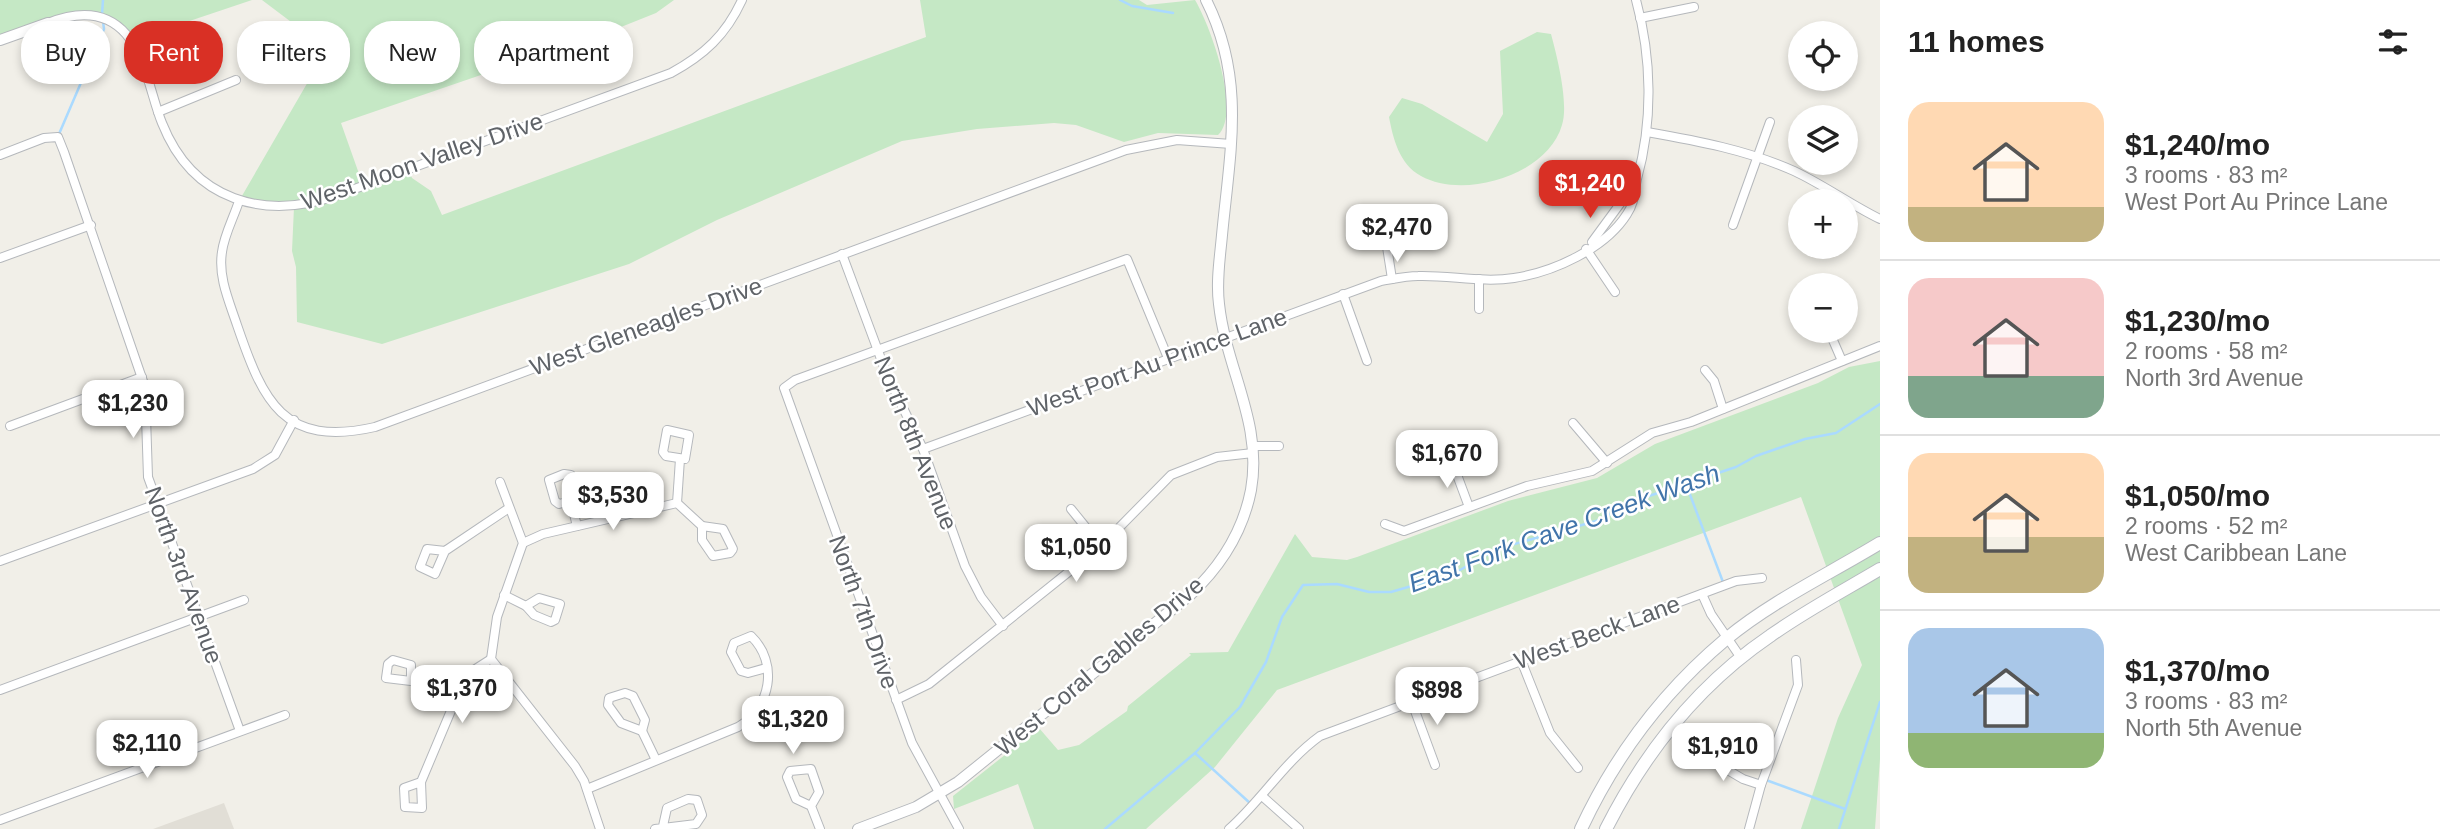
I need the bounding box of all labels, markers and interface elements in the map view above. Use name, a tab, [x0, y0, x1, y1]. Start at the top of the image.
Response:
chip: Buy	[21, 21, 110, 84]
chip: Rent	[124, 21, 223, 84]
chip: Filters	[237, 21, 350, 84]
chip: New	[364, 21, 460, 84]
chip: Apartment	[474, 21, 633, 84]
map controls	[1788, 21, 1858, 343]
button: locate	[1788, 21, 1858, 91]
icon: filters	[2374, 23, 2412, 61]
text: 11 homes	[1908, 25, 2045, 58]
button: layers	[1788, 105, 1858, 175]
street label: West Moon Valley Drive	[298, 107, 546, 215]
text: $1,240/mo	[2125, 128, 2270, 161]
icon: home	[1964, 130, 2048, 214]
pin: $1,240	[1533, 160, 1647, 220]
text: 3 rooms · 83 m²	[2125, 162, 2287, 188]
text: $1,240	[1555, 170, 1625, 196]
button: +	[1788, 189, 1858, 259]
text: West Port Au Prince Lane	[2125, 189, 2388, 215]
pin: $2,470	[1340, 204, 1454, 264]
text: $2,470	[1362, 214, 1432, 240]
street label: West Gleneagles Drive	[526, 271, 766, 381]
button: −	[1788, 273, 1858, 343]
street label: West Port Au Prince Lane	[1023, 302, 1291, 422]
text: $1,230/mo	[2125, 304, 2270, 337]
icon: home	[1964, 306, 2048, 390]
text: 2 rooms · 58 m²	[2125, 338, 2287, 364]
street label: North 8th Avenue	[869, 352, 963, 534]
text: North 3rd Avenue	[2125, 365, 2304, 391]
pin: $1,230	[76, 380, 190, 440]
text: $1,230	[98, 390, 168, 416]
pin: $1,670	[1390, 430, 1504, 490]
text: $1,670	[1412, 440, 1482, 466]
water label: East Fork Cave Creek Wash	[1404, 458, 1724, 598]
pin: $3,530	[556, 472, 670, 532]
text: $1,050/mo	[2125, 479, 2270, 512]
icon: home	[1964, 481, 2048, 565]
text: $3,530	[578, 482, 648, 508]
street label: North 3rd Avenue	[139, 483, 229, 667]
text: 2 rooms · 52 m²	[2125, 513, 2287, 539]
pin: $1,050	[1019, 524, 1133, 584]
street label: North 7th Drive	[824, 532, 904, 692]
text: $1,050	[1041, 534, 1111, 560]
text: West Caribbean Lane	[2125, 540, 2347, 566]
street label: West Coral Gables Drive	[989, 571, 1209, 761]
street label: West Beck Lane	[1510, 590, 1684, 674]
text: $1,370/mo	[2125, 654, 2270, 687]
icon: home	[1964, 656, 2048, 740]
pin: $1,370	[405, 666, 519, 725]
pin: $898	[1396, 668, 1478, 727]
text: $1,370	[427, 675, 497, 701]
text: $898	[1411, 677, 1463, 703]
text: 3 rooms · 83 m²	[2125, 688, 2287, 714]
pin: $1,320	[736, 696, 850, 756]
text: $1,320	[758, 706, 828, 732]
text: North 5th Avenue	[2125, 715, 2302, 741]
pin: $2,110	[90, 720, 204, 780]
pin: $1,910	[1666, 724, 1780, 783]
text: $2,110	[112, 730, 182, 756]
text: $1,910	[1688, 733, 1758, 759]

